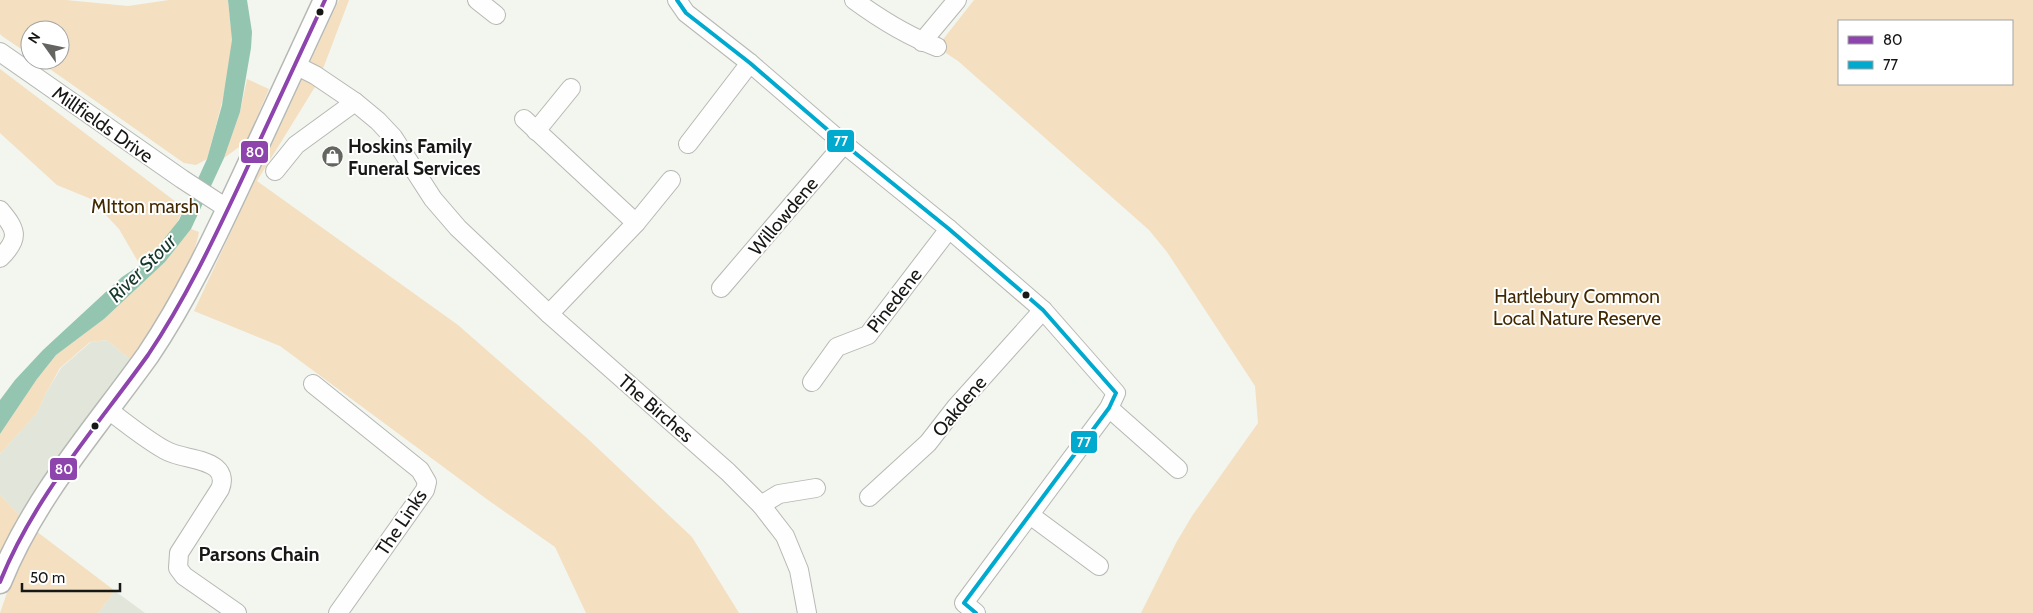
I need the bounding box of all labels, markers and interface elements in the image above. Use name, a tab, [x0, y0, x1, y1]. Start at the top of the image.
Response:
unlabelled marker	[315, 7, 325, 17]
north arrow	[20, 20, 70, 70]
legend	[1838, 20, 2013, 85]
text: N	[24, 29, 44, 47]
text: 80	[1883, 31, 1903, 49]
text: 77	[1883, 56, 1899, 74]
street label: Millfields Drive	[48, 81, 158, 168]
line badge: 77	[826, 129, 855, 153]
text: 77	[834, 132, 849, 150]
place label: Hoskins Family Funeral Services	[348, 135, 481, 180]
line badge: 80	[240, 140, 269, 164]
text: 80	[246, 143, 264, 161]
shop icon: Hoskins Family Funeral Services	[320, 145, 344, 169]
street label: Willowdene	[744, 172, 823, 260]
park label: MItton marsh	[91, 195, 199, 218]
water label: River Stour	[103, 228, 182, 307]
street label: Pinedene	[862, 263, 927, 337]
park label: Hartlebury Common Local Nature Reserve	[1493, 285, 1661, 330]
unlabelled marker	[1021, 290, 1031, 300]
street label: The Birches	[613, 370, 698, 447]
street label: Oakdene	[927, 371, 992, 441]
unlabelled marker	[90, 421, 100, 431]
line badge: 77	[1070, 430, 1098, 454]
text: 77	[1077, 433, 1092, 451]
line badge: 80	[49, 457, 78, 481]
text: 80	[55, 460, 73, 478]
street label: The Links	[371, 485, 432, 560]
district label: Parsons Chain	[198, 542, 320, 566]
scale bar	[22, 560, 120, 592]
text: 50 m	[30, 569, 65, 587]

